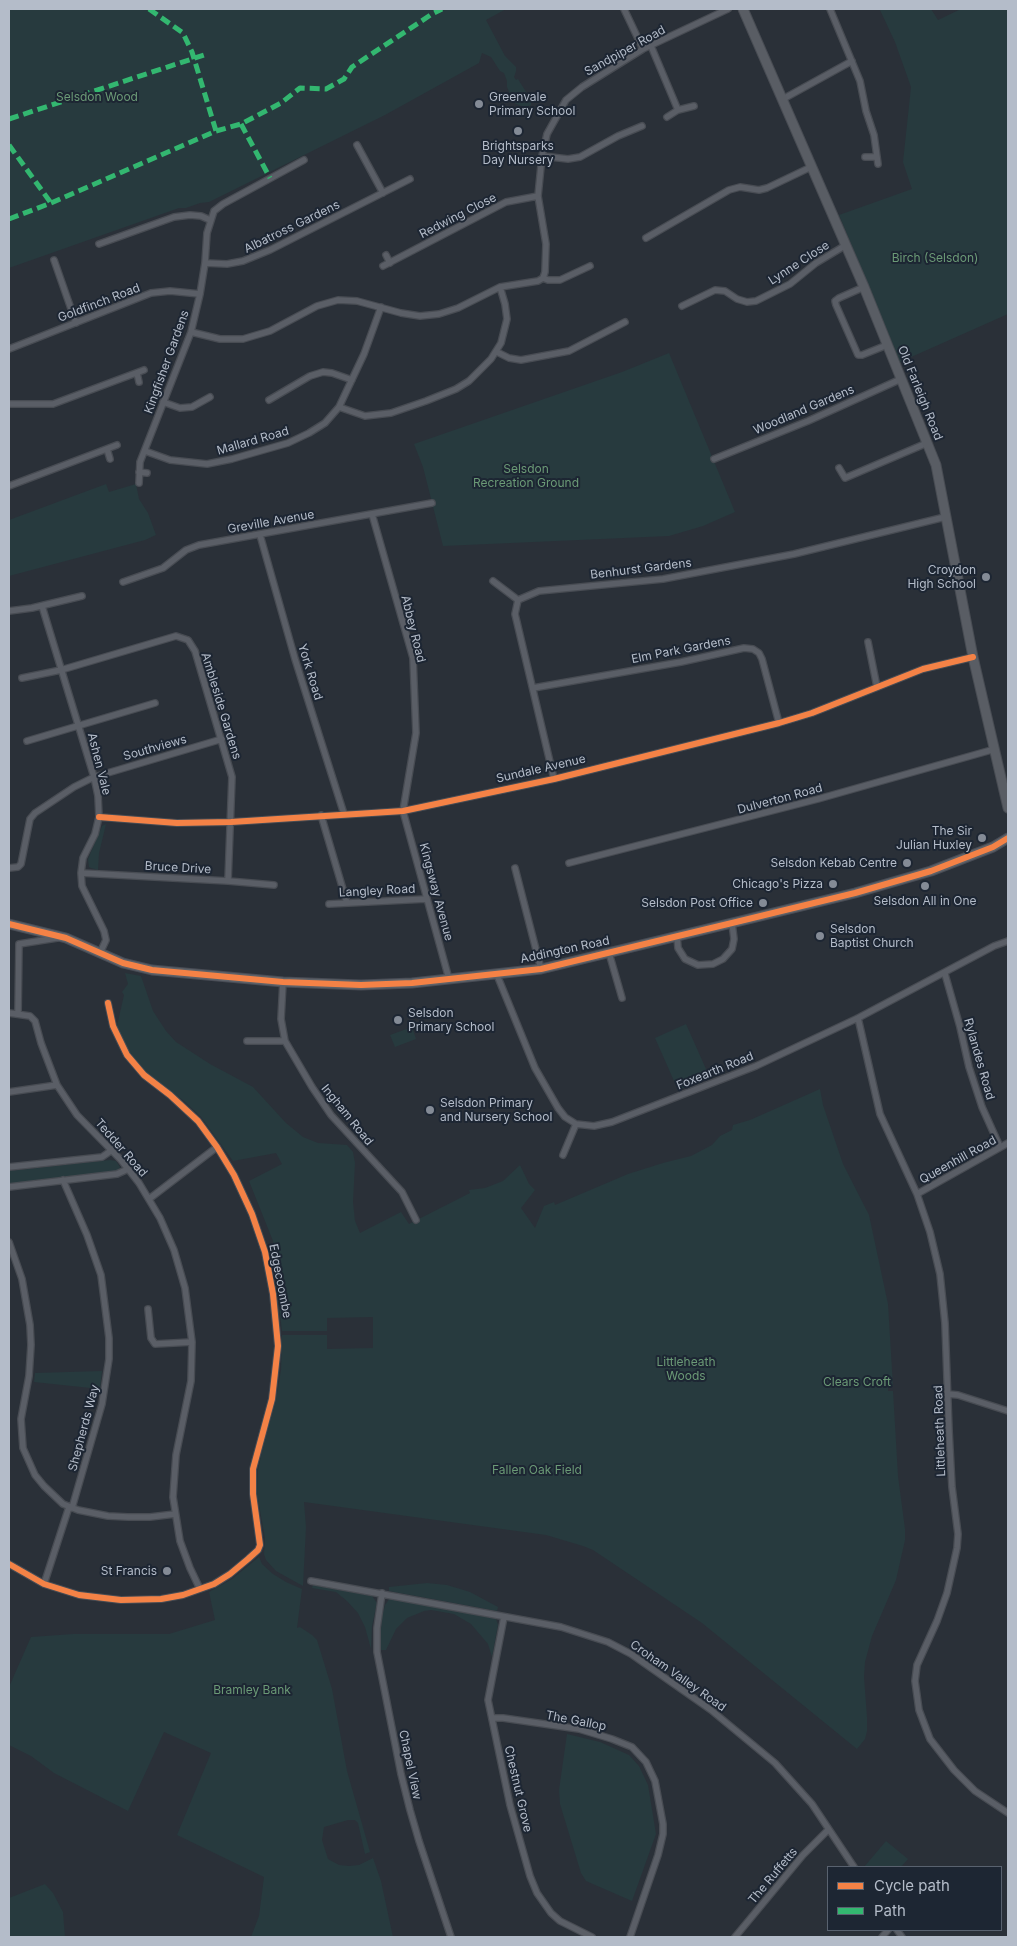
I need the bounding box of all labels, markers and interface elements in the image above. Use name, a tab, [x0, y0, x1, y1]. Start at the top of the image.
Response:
street label: Sandpiper Road	[582, 23, 668, 79]
park label: Selsdon Wood	[56, 90, 138, 104]
place label: Greenvale Primary School	[489, 90, 575, 118]
marker: Greenvale Primary School	[473, 98, 485, 110]
marker: Brightsparks Day Nursery	[512, 125, 524, 137]
place label: Brightsparks Day Nursery	[482, 139, 554, 167]
street label: Redwing Close	[417, 190, 499, 242]
street label: Albatross Gardens	[242, 198, 342, 256]
street label: Lynne Close	[766, 238, 832, 288]
park label: Birch (Selsdon)	[892, 251, 978, 265]
street label: Goldfinch Road	[56, 281, 142, 325]
street label: Kingfisher Gardens	[142, 308, 192, 416]
street label: Old Farleigh Road	[894, 344, 946, 442]
street label: Woodland Gardens	[751, 382, 857, 438]
street label: Mallard Road	[215, 424, 291, 458]
park label: Selsdon Recreation Ground	[473, 462, 579, 490]
street label: Greville Avenue	[226, 507, 316, 537]
street label: Benhurst Gardens	[589, 556, 693, 582]
place label: Croydon High School	[907, 563, 976, 591]
marker: Croydon High School	[980, 571, 992, 583]
street label: Abbey Road	[398, 594, 428, 664]
street label: Elm Park Gardens	[630, 633, 732, 667]
street label: York Road	[295, 642, 325, 702]
street label: Ambleside Gardens	[198, 651, 244, 761]
street label: Ashen Vale	[84, 731, 114, 797]
street label: Southviews	[122, 732, 188, 764]
street label: Sundale Avenue	[495, 752, 587, 786]
street label: Dulverton Road	[736, 781, 824, 817]
place label: The Sir Julian Huxley	[896, 824, 972, 852]
marker: The Sir Julian Huxley	[976, 832, 988, 844]
street label: Kingsway Avenue	[416, 842, 456, 942]
place label: Selsdon Kebab Centre	[770, 856, 897, 870]
marker: Selsdon Kebab Centre	[901, 857, 913, 869]
street label: Bruce Drive	[144, 859, 212, 877]
place label: Chicago's Pizza	[732, 877, 823, 891]
marker: Chicago's Pizza	[827, 878, 839, 890]
marker: Selsdon All in One	[919, 880, 931, 892]
street label: Langley Road	[338, 882, 416, 900]
place label: Selsdon All in One	[873, 894, 977, 908]
place label: Selsdon Post Office	[641, 896, 753, 910]
marker: Selsdon Post Office	[757, 897, 769, 909]
place label: Selsdon Baptist Church	[830, 922, 914, 950]
marker: Selsdon Baptist Church	[814, 930, 826, 942]
street label: Addington Road	[519, 934, 611, 966]
place label: Selsdon Primary School	[408, 1006, 494, 1034]
marker: Selsdon Primary School	[392, 1014, 404, 1026]
street label: Rylandes Road	[960, 1017, 998, 1101]
street label: Foxearth Road	[674, 1049, 756, 1093]
street label: Ingham Road	[318, 1082, 376, 1148]
place label: Selsdon Primary and Nursery School	[440, 1096, 552, 1124]
marker: Selsdon Primary and Nursery School	[424, 1104, 436, 1116]
street label: Tedder Road	[92, 1116, 150, 1180]
street label: Queenhill Road	[917, 1133, 999, 1187]
street label: Edgecoombe	[266, 1243, 294, 1319]
park label: Littleheath Woods	[656, 1355, 716, 1383]
park label: Clears Croft	[823, 1375, 891, 1389]
street label: Shepherds Way	[66, 1383, 102, 1473]
street label: Littleheath Road	[931, 1385, 949, 1477]
park label: Fallen Oak Field	[492, 1463, 582, 1477]
place label: St Francis	[101, 1564, 157, 1578]
marker: St Francis	[161, 1565, 173, 1577]
street label: Croham Valley Road	[627, 1637, 729, 1715]
park label: Bramley Bank	[213, 1683, 291, 1697]
street label: The Gallop	[545, 1708, 607, 1734]
street label: Chapel View	[396, 1729, 424, 1801]
street label: Chestnut Grove	[501, 1744, 535, 1834]
street label: The Ruffetts	[745, 1845, 801, 1907]
legend	[827, 1866, 1002, 1931]
text: Cycle path	[874, 1876, 950, 1895]
text: Path	[874, 1901, 906, 1920]

